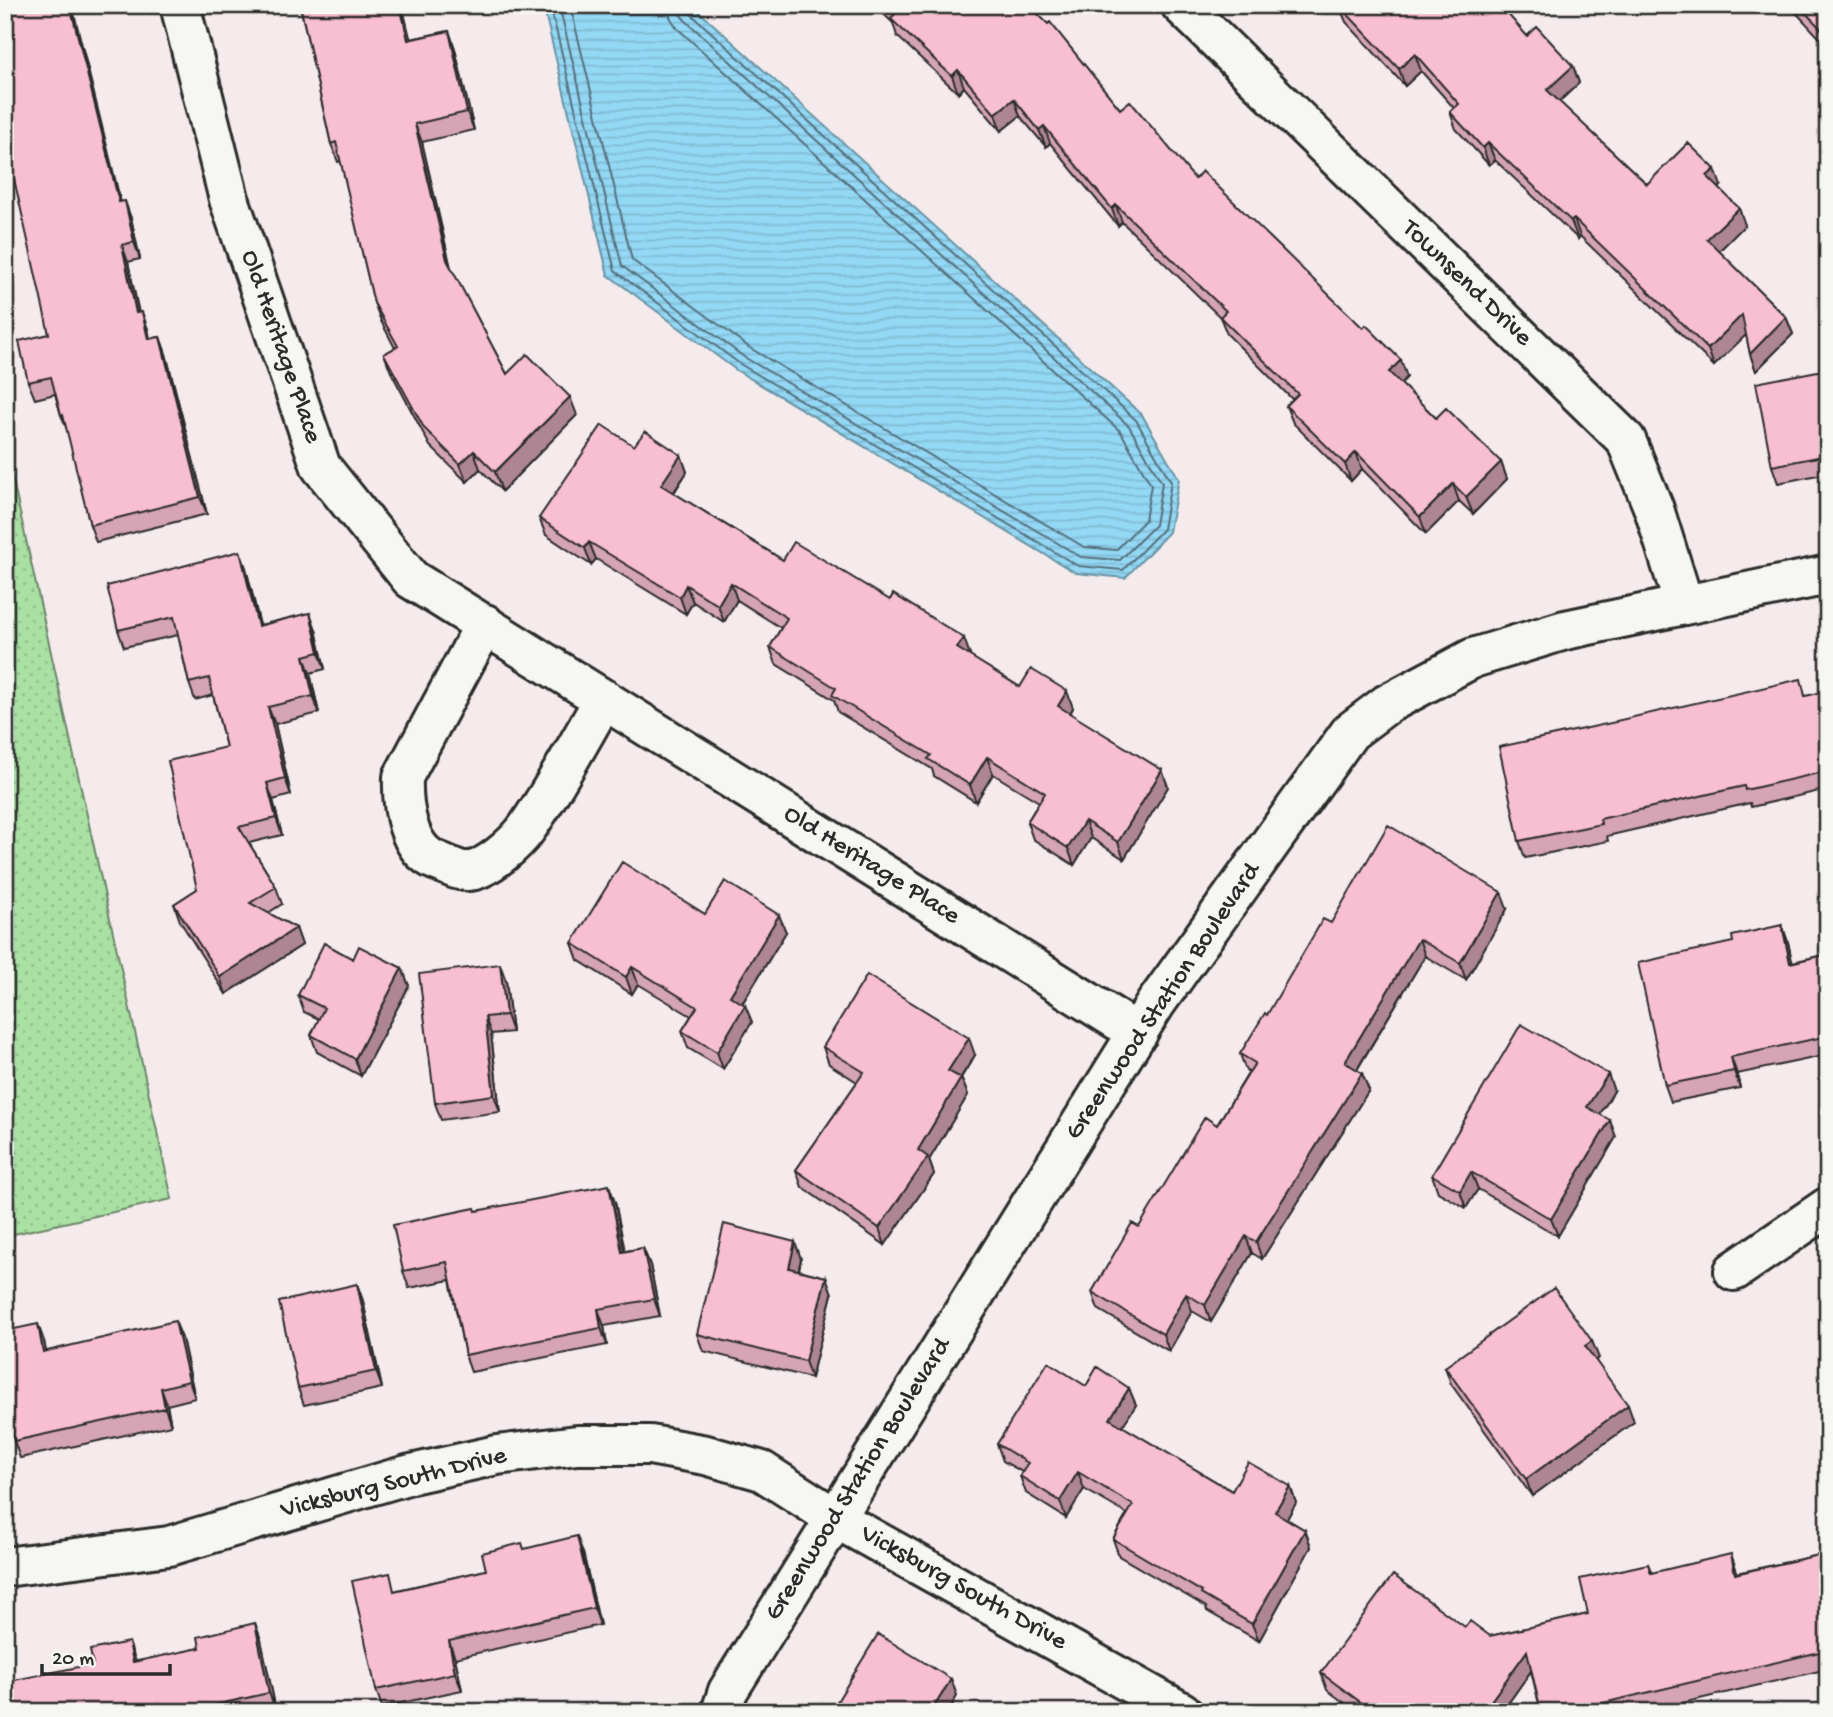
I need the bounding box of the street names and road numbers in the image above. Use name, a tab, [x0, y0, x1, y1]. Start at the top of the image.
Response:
street label: Townsend Drive	[1393, 213, 1538, 354]
street label: Old Heritage Place	[232, 246, 328, 448]
street label: Old Heritage Place	[777, 799, 965, 933]
street label: Greenwood Station Boulevard	[1060, 856, 1269, 1146]
street label: Greenwood Station Boulevard	[759, 1332, 960, 1627]
street label: Vicksburg South Drive	[277, 1441, 511, 1527]
street label: Vicksburg South Drive	[853, 1519, 1072, 1659]

